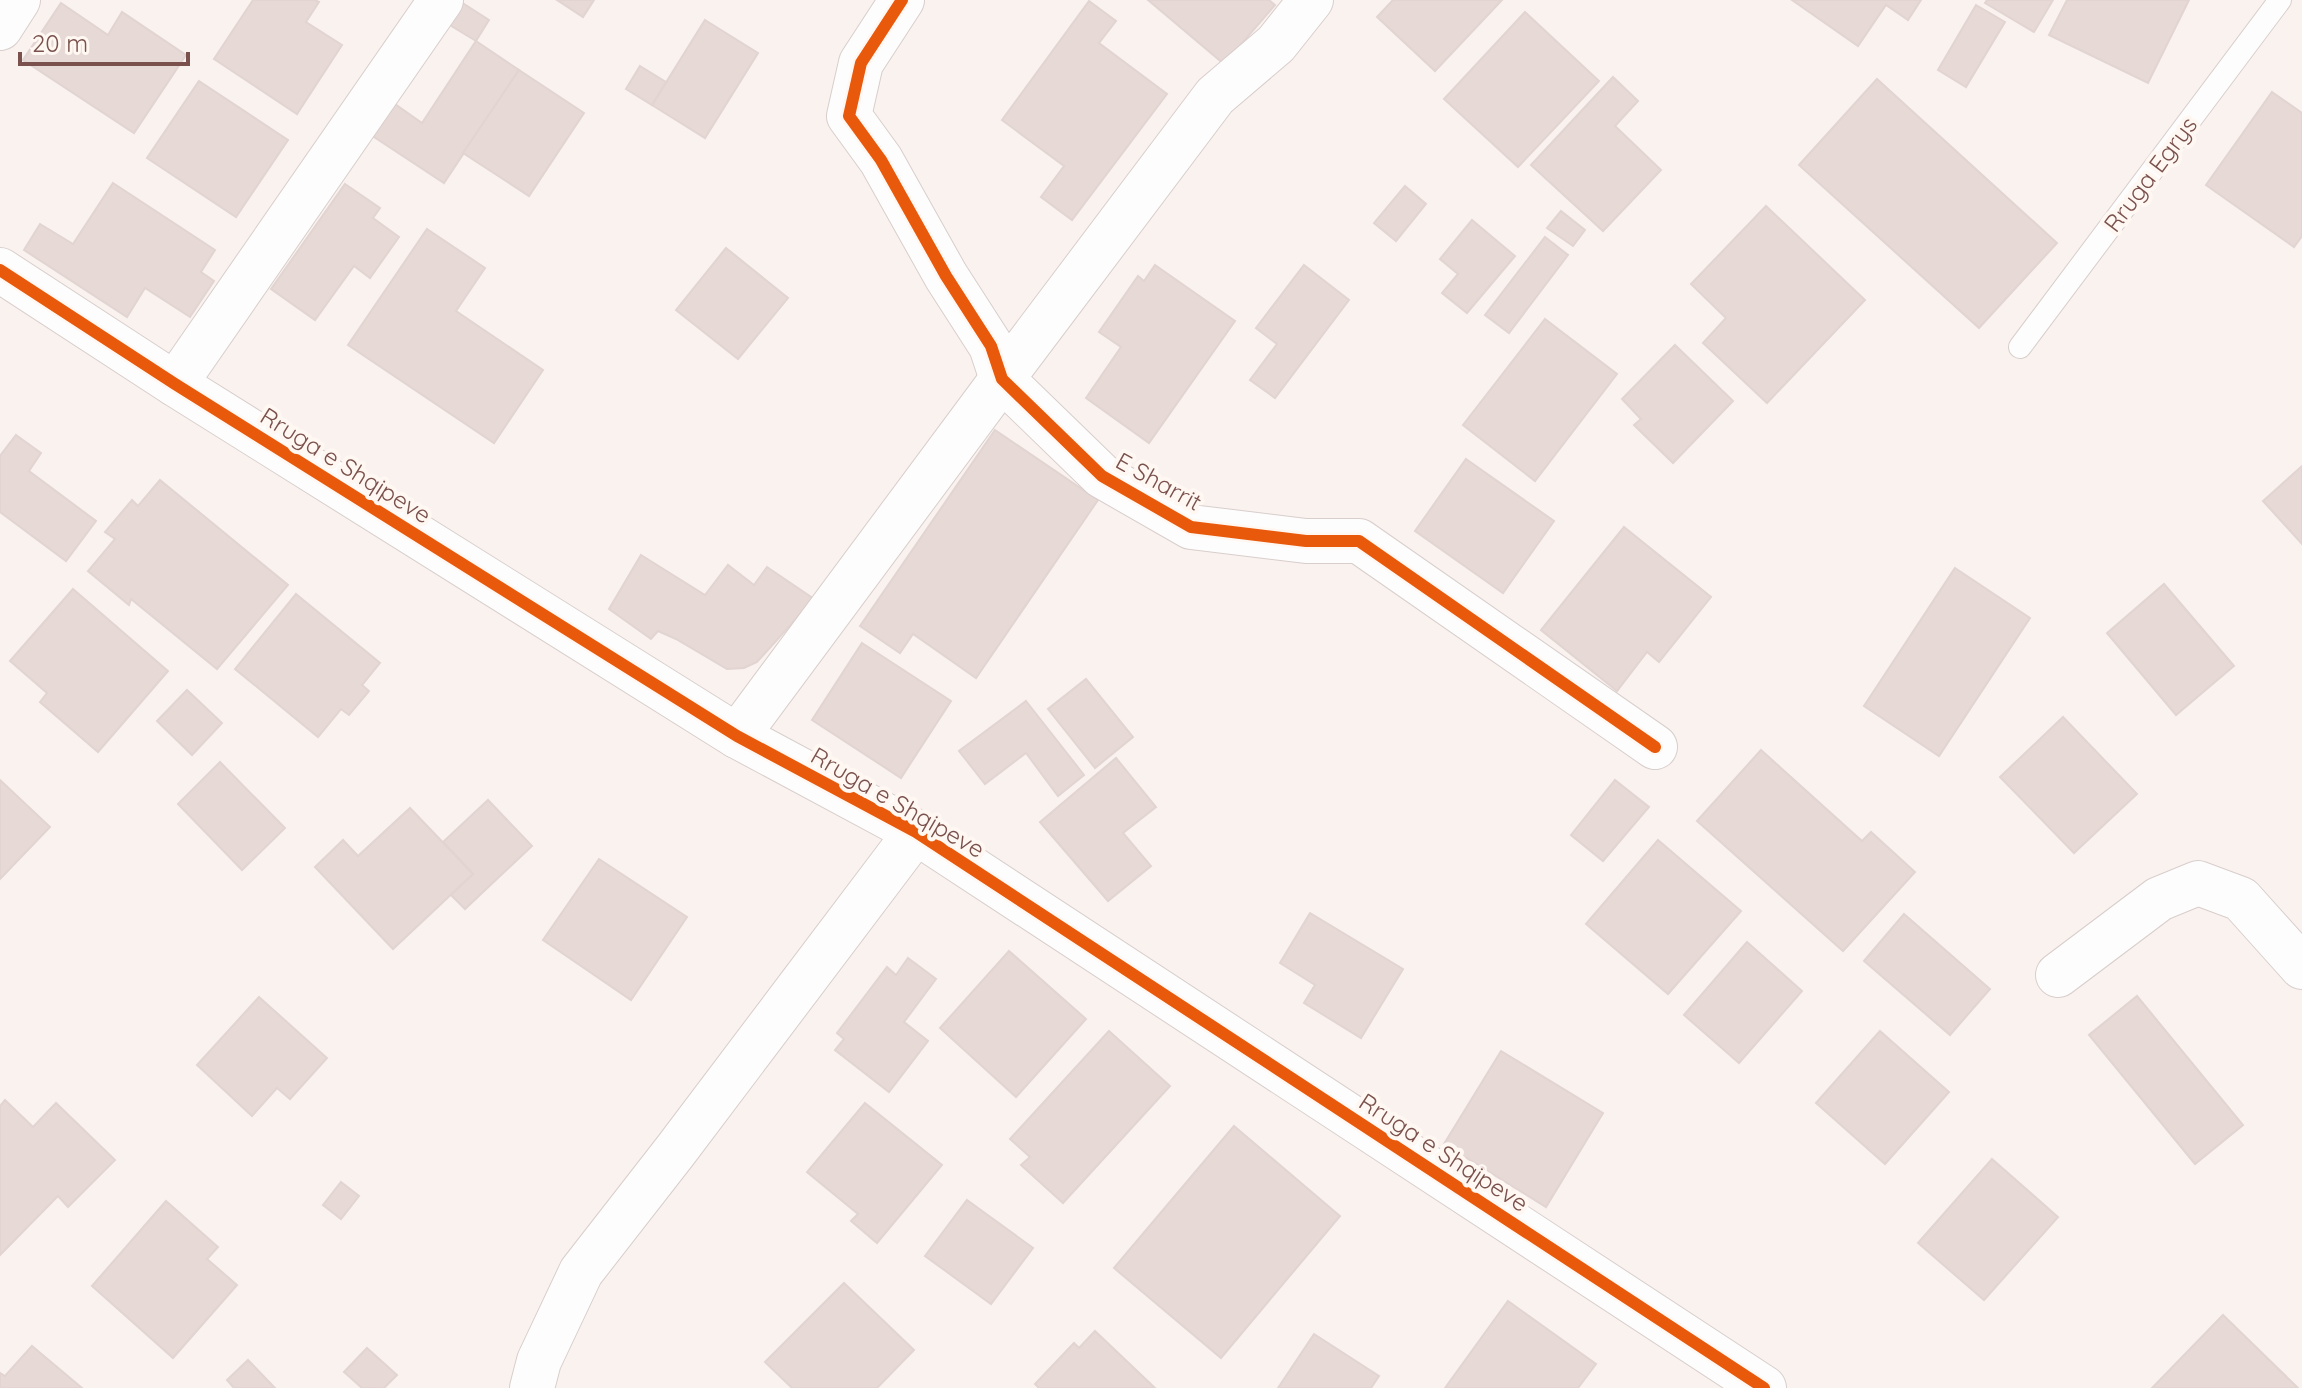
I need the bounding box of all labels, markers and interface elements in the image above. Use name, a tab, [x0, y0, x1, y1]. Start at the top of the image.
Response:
scale bar	[20, 16, 188, 66]
text: 20 m	[32, 28, 88, 58]
street label: Rruga Egrys	[2097, 110, 2203, 238]
street label: Rruga e Shqipeve	[255, 400, 437, 530]
street label: E Sharrit	[1111, 445, 1207, 517]
street label: Rruga e Shqipeve	[806, 740, 990, 864]
street label: Rruga e Shqipeve	[1354, 1086, 1534, 1218]

